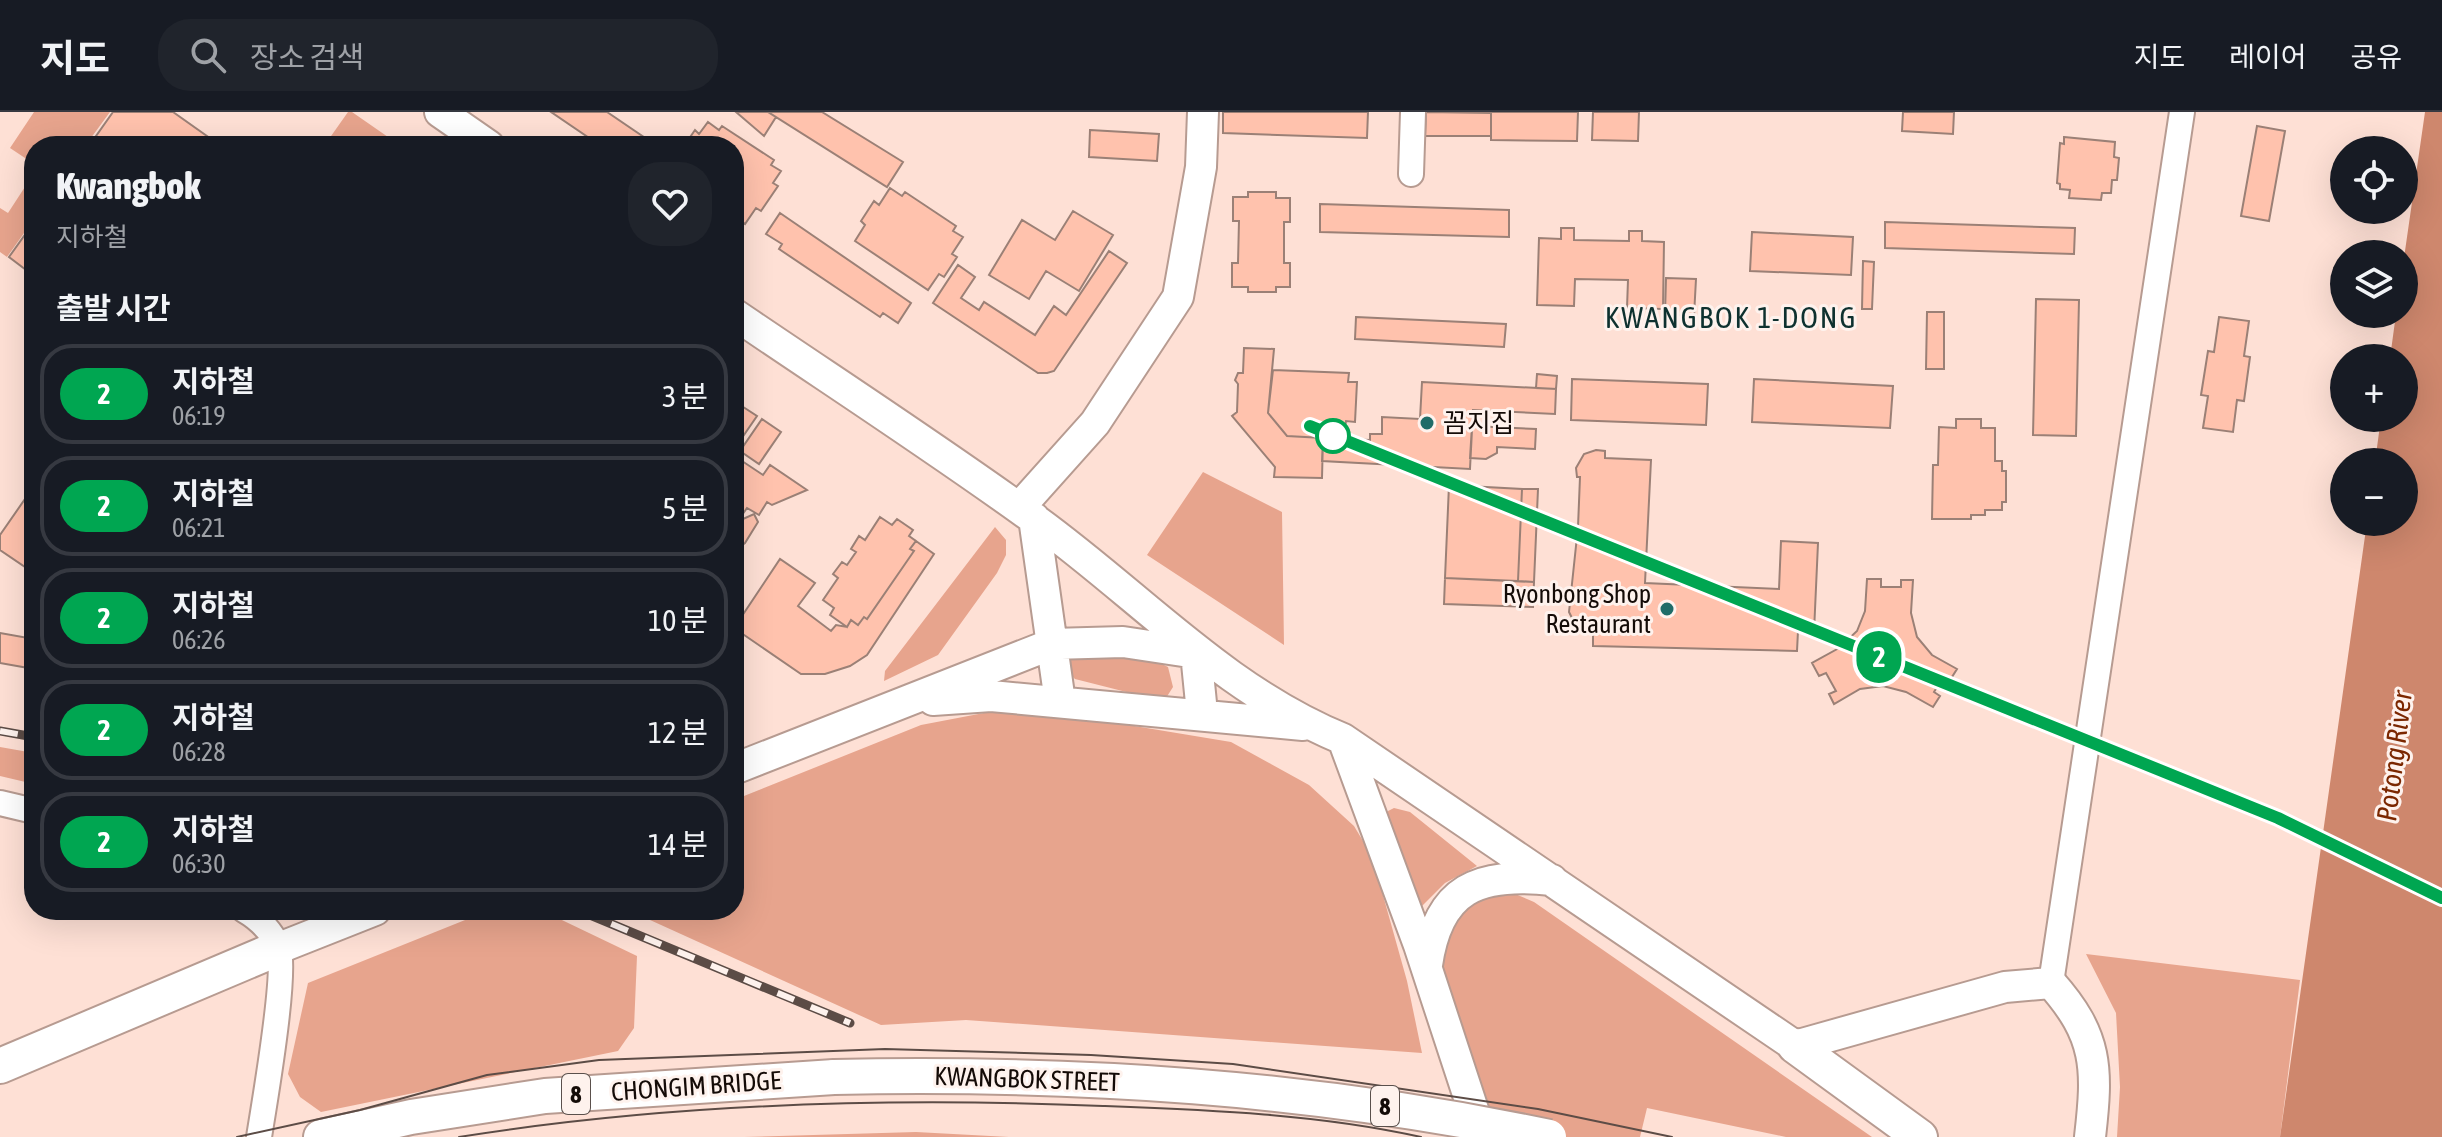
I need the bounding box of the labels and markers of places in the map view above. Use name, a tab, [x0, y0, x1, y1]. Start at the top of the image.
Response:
place label: 꼼지집	[1443, 408, 1515, 438]
marker: 꼼지집	[1418, 414, 1436, 432]
unlabelled marker	[1316, 419, 1350, 453]
place label: Ryonbong Shop Restaurant	[1503, 579, 1651, 639]
marker: Ryonbong Shop Restaurant	[1658, 600, 1676, 618]

